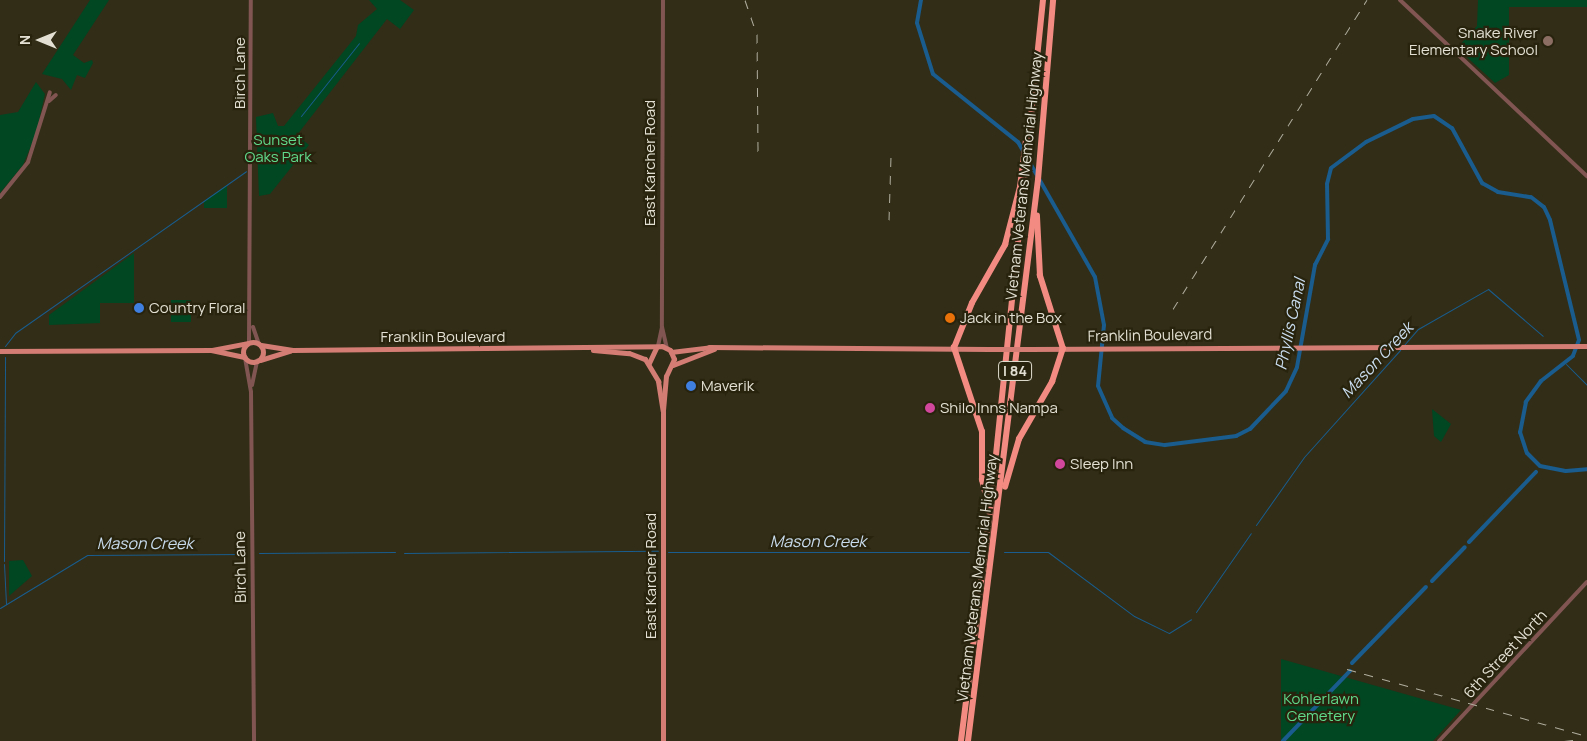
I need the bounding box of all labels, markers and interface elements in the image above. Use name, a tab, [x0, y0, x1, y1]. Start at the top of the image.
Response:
north arrow	[15, 15, 65, 65]
place label: Snake River Elementary School	[1409, 23, 1538, 58]
text: N	[15, 35, 34, 45]
marker: Snake River Elementary School	[1542, 35, 1554, 47]
street label: Birch Lane	[231, 37, 249, 109]
street label: Vietnam Veterans Memorial Highway	[1002, 51, 1046, 301]
street label: East Karcher Road	[641, 100, 659, 226]
park label: Sunset Oaks Park	[244, 130, 312, 165]
water label: Phyllis Canal	[1271, 277, 1309, 371]
place label: Country Floral	[149, 299, 246, 317]
marker: Country Floral	[133, 302, 145, 314]
place label: Jack in the Box	[960, 309, 1062, 327]
marker: Jack in the Box	[944, 312, 956, 324]
water label: Mason Creek	[1337, 318, 1417, 402]
street label: Franklin Boulevard	[1087, 325, 1213, 345]
street label: Franklin Boulevard	[381, 328, 505, 346]
road number: I 84	[998, 360, 1032, 382]
place label: Maverik	[701, 377, 754, 395]
marker: Maverik	[685, 380, 697, 392]
place label: Shilo Inns Nampa	[940, 399, 1058, 417]
marker: Shilo Inns Nampa	[924, 402, 936, 414]
street label: Vietnam Veterans Memorial Highway	[953, 453, 1001, 703]
place label: Sleep Inn	[1070, 455, 1133, 473]
marker: Sleep Inn	[1054, 458, 1066, 470]
street label: East Karcher Road	[642, 513, 660, 639]
street label: Birch Lane	[230, 531, 250, 603]
water label: Mason Creek	[770, 531, 866, 551]
water label: Mason Creek	[97, 533, 193, 553]
street label: 6th Street North	[1460, 606, 1550, 702]
park label: Kohlerlawn Cemetery	[1283, 689, 1359, 724]

